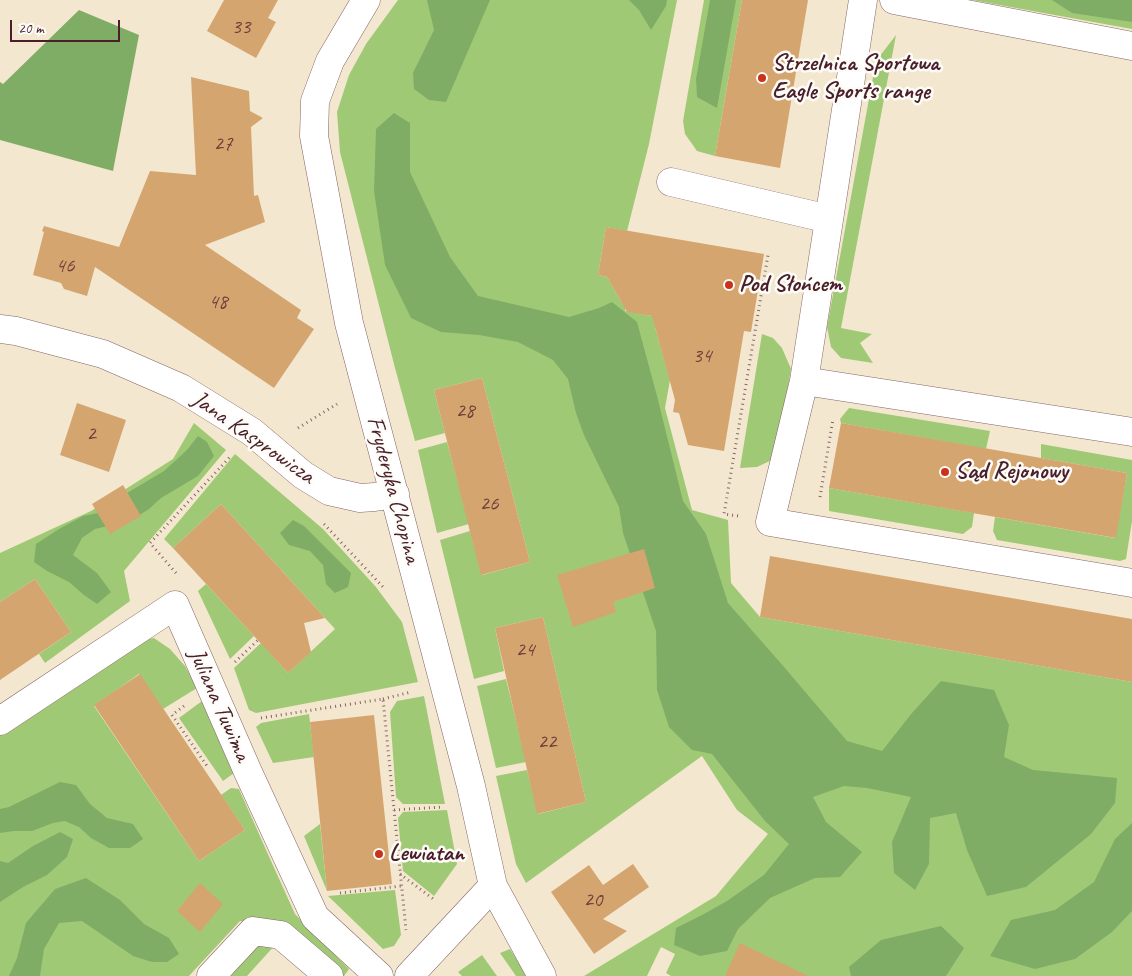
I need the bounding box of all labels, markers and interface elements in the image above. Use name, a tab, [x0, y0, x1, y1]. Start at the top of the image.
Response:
scale bar	[12, 10, 122, 42]
house number: 33	[232, 14, 250, 40]
text: 20 m	[18, 19, 44, 38]
place label: Strzelnica Sportowa Eagle Sports range	[772, 50, 939, 106]
marker: Strzelnica Sportowa Eagle Sports range	[756, 72, 768, 84]
house number: 27	[214, 131, 232, 157]
house number: 46	[56, 253, 74, 279]
place label: Pod Słońcem	[739, 271, 842, 299]
marker: Pod Słońcem	[723, 279, 735, 291]
house number: 48	[209, 289, 227, 315]
house number: 34	[693, 343, 711, 369]
street label: Jana Kasprowicza	[186, 385, 320, 491]
house number: 28	[456, 398, 474, 424]
street label: Fryderyka Chopina	[360, 413, 426, 567]
house number: 2	[86, 421, 96, 447]
place label: Sąd Rejonowy	[955, 458, 1068, 486]
marker: Sąd Rejonowy	[939, 466, 951, 478]
house number: 26	[480, 491, 498, 517]
house number: 24	[516, 637, 534, 663]
street label: Juliana Tuwima	[181, 644, 257, 766]
house number: 22	[538, 729, 556, 755]
place label: Lewiatan	[389, 840, 464, 868]
marker: Lewiatan	[373, 848, 385, 860]
house number: 20	[584, 887, 602, 913]

